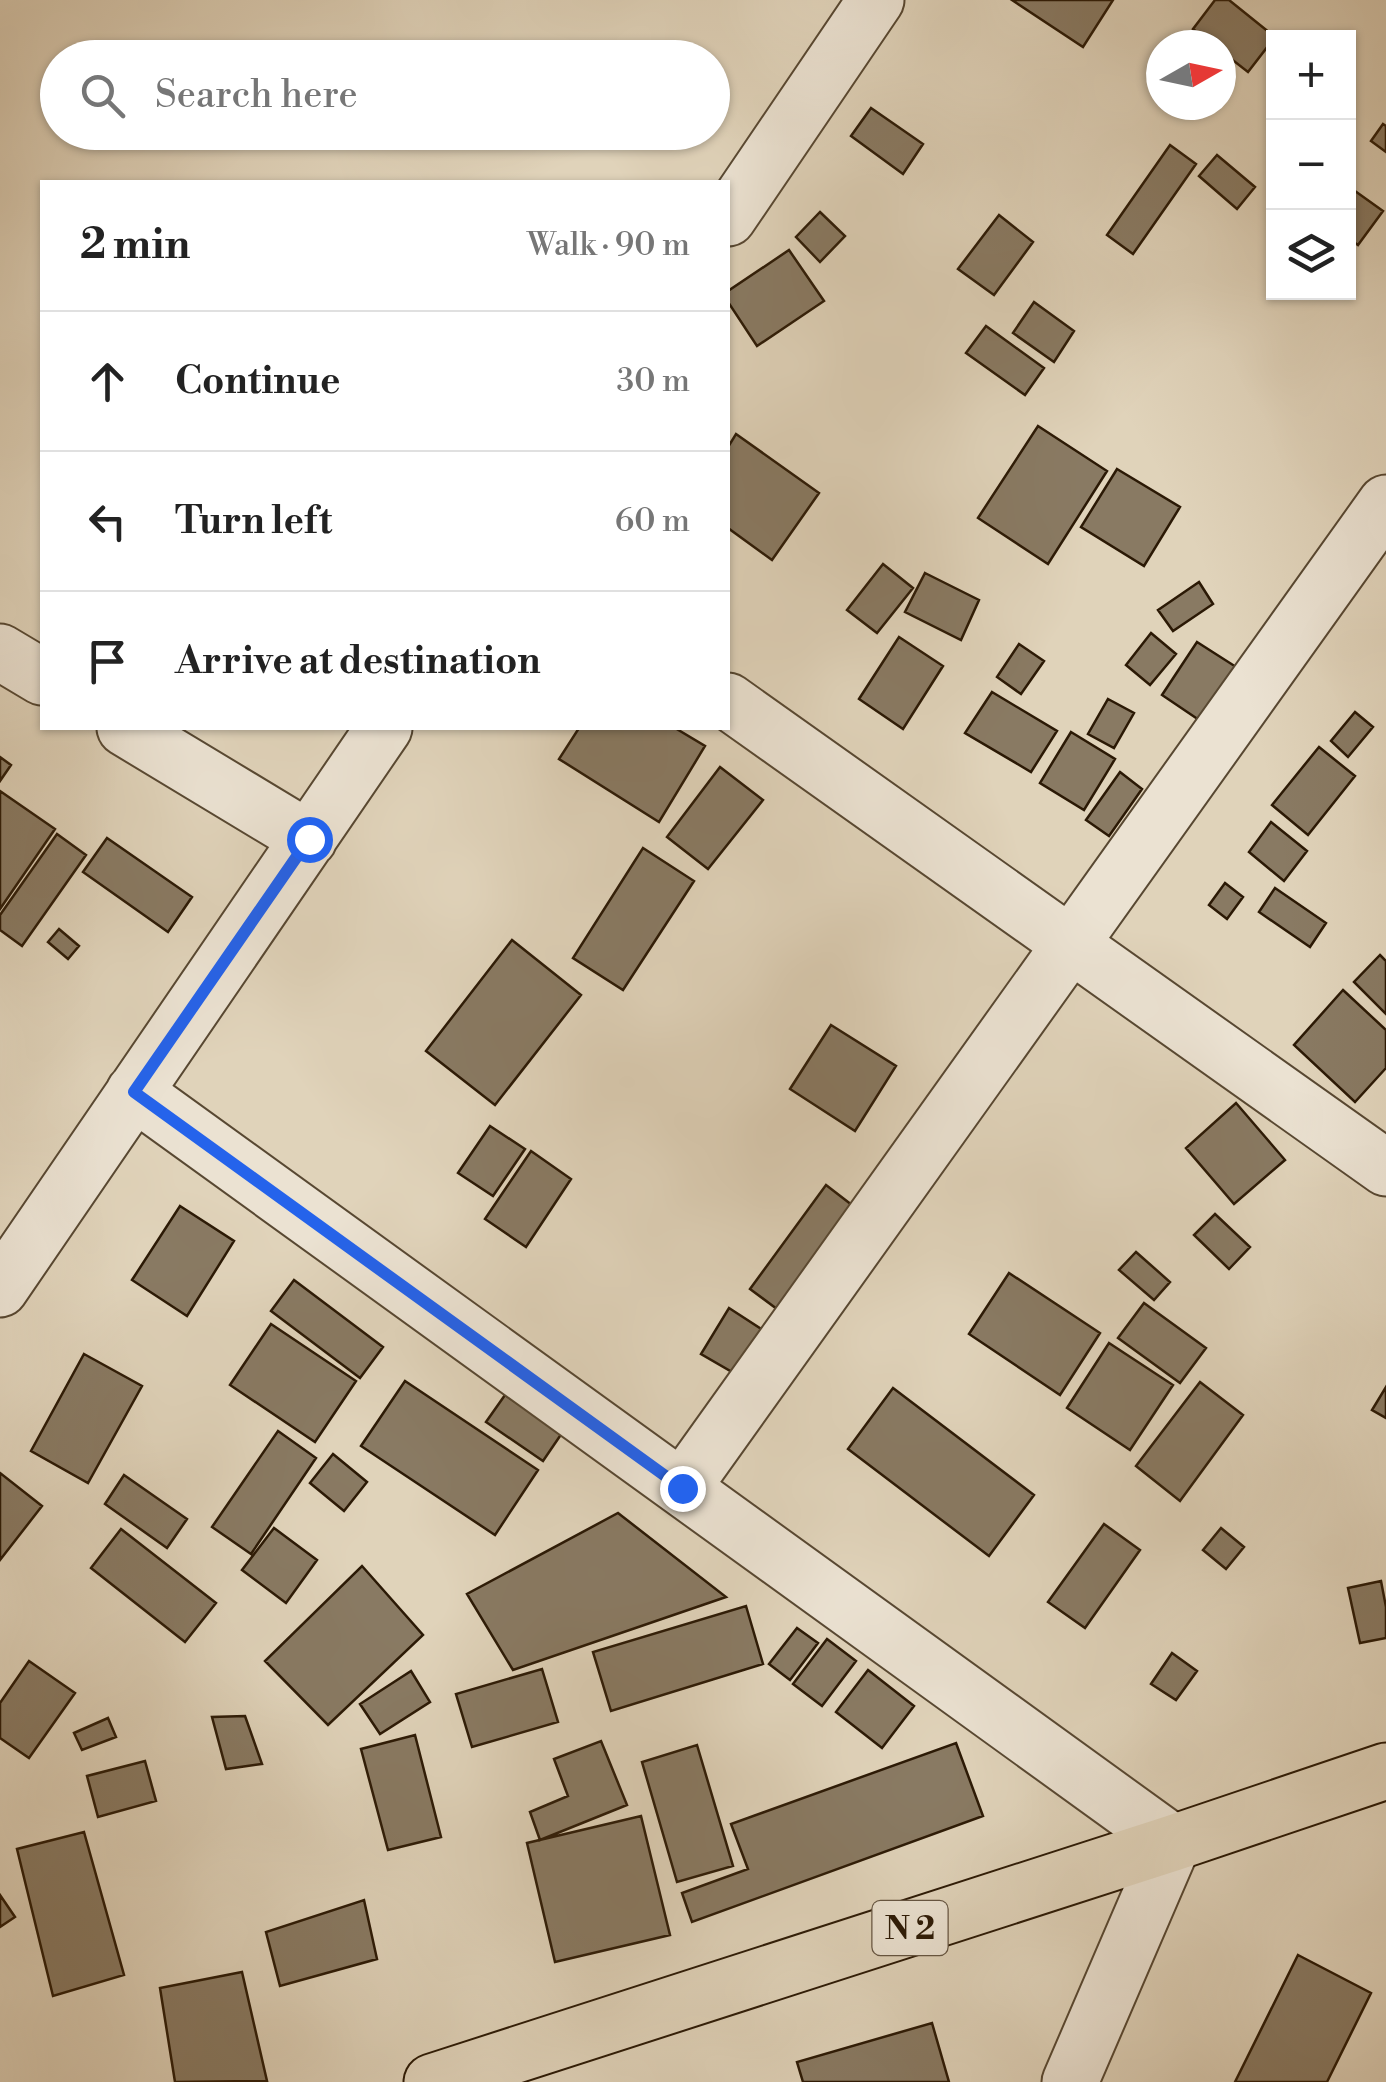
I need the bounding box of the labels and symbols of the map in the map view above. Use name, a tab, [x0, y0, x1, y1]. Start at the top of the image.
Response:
north arrow	[1146, 30, 1236, 120]
route start	[287, 817, 333, 863]
route end	[660, 1466, 706, 1512]
road number: N 2	[872, 1901, 948, 1955]

